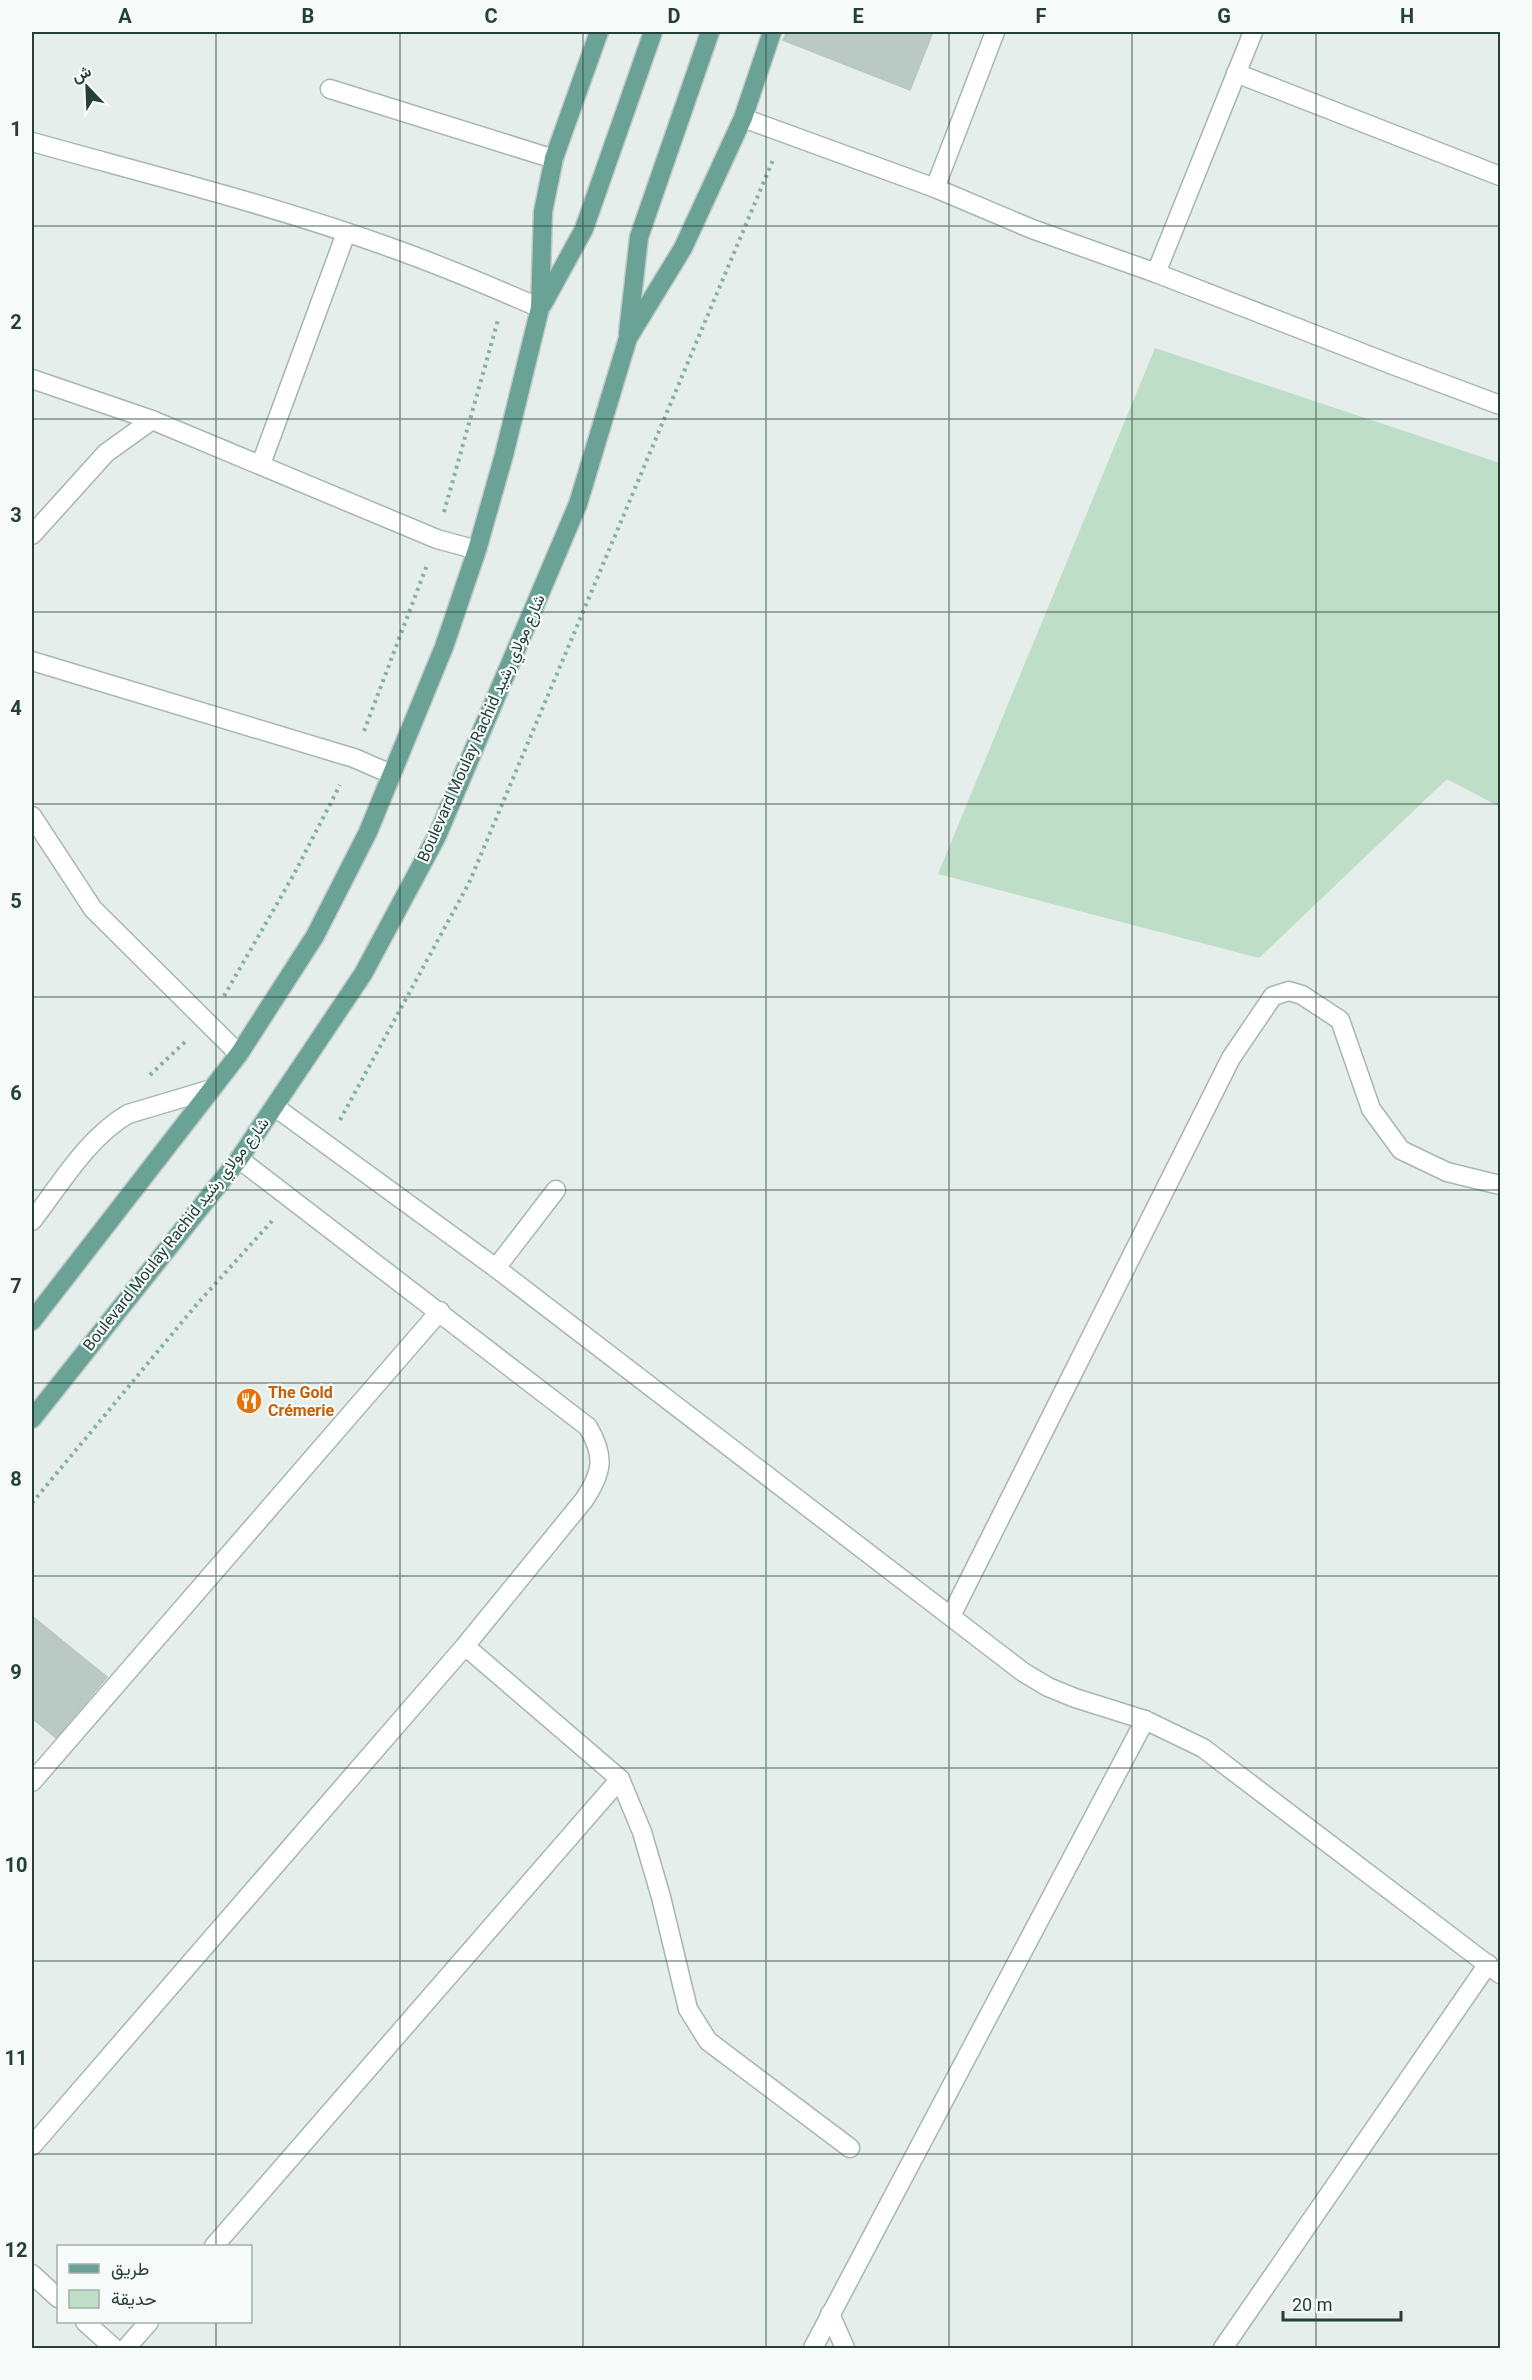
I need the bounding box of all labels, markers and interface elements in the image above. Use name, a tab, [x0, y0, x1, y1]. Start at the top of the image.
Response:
text: A	[118, 4, 132, 28]
text: B	[302, 4, 314, 28]
text: C	[484, 4, 498, 28]
text: D	[668, 4, 681, 28]
text: E	[852, 4, 864, 28]
text: F	[1036, 4, 1047, 28]
text: G	[1217, 4, 1231, 28]
text: H	[1400, 4, 1414, 28]
north arrow	[57, 57, 117, 117]
text: ش	[69, 61, 94, 86]
text: 1	[10, 117, 22, 141]
text: 2	[10, 310, 22, 334]
text: 3	[10, 503, 22, 527]
street label: Boulevard Moulay Rachid شارع مولاي رشيد	[413, 591, 552, 866]
text: 4	[10, 696, 22, 720]
text: 5	[10, 889, 22, 913]
text: 6	[10, 1081, 22, 1105]
street label: Boulevard Moulay Rachid شارع مولاي رشيد	[79, 1114, 276, 1357]
text: 7	[10, 1274, 22, 1298]
place label: The Gold Crémerie	[268, 1383, 334, 1420]
restaurant icon: The Gold Crémerie	[234, 1386, 264, 1416]
text: 8	[10, 1467, 22, 1491]
text: 9	[10, 1660, 22, 1684]
text: 10	[5, 1853, 27, 1877]
text: 11	[5, 2046, 27, 2070]
text: 12	[5, 2238, 27, 2262]
legend	[57, 2245, 252, 2323]
text: طريق	[111, 2258, 149, 2280]
scale bar	[1283, 2284, 1402, 2322]
text: حديقة	[111, 2288, 157, 2309]
text: 20 m	[1292, 2294, 1332, 2315]

